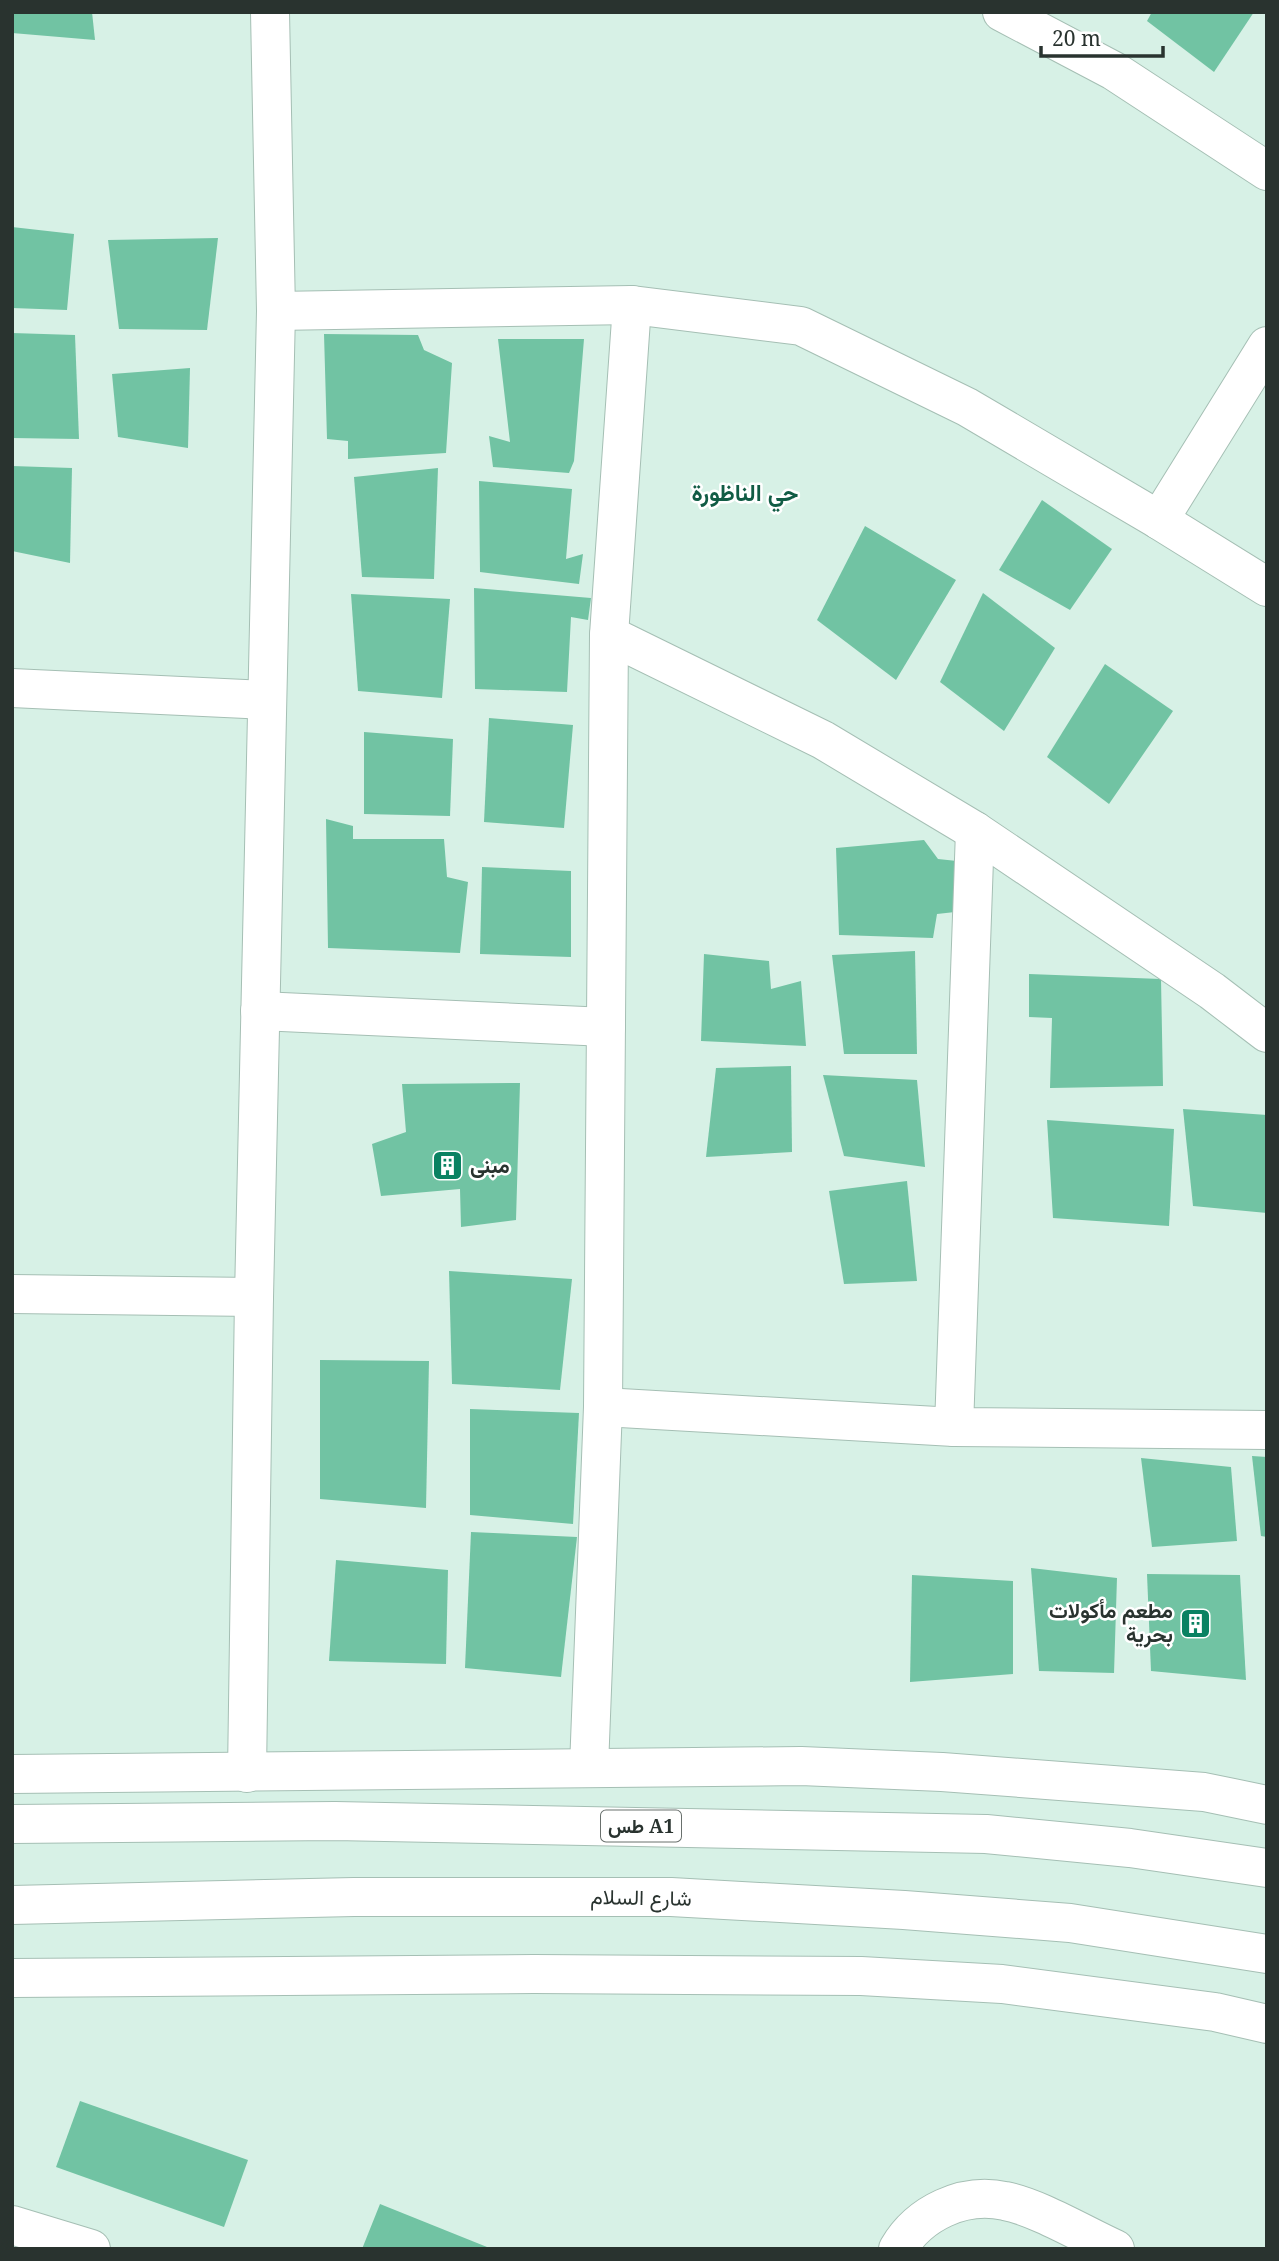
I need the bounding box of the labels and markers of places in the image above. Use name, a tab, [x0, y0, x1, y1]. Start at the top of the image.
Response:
building icon: مبنى	[430, 1149, 464, 1183]
place label: مبنى	[470, 1151, 510, 1179]
place label: مطعم مأكولات بحرية	[1049, 1596, 1173, 1648]
building icon: مطعم مأكولات بحرية	[1179, 1606, 1213, 1640]

